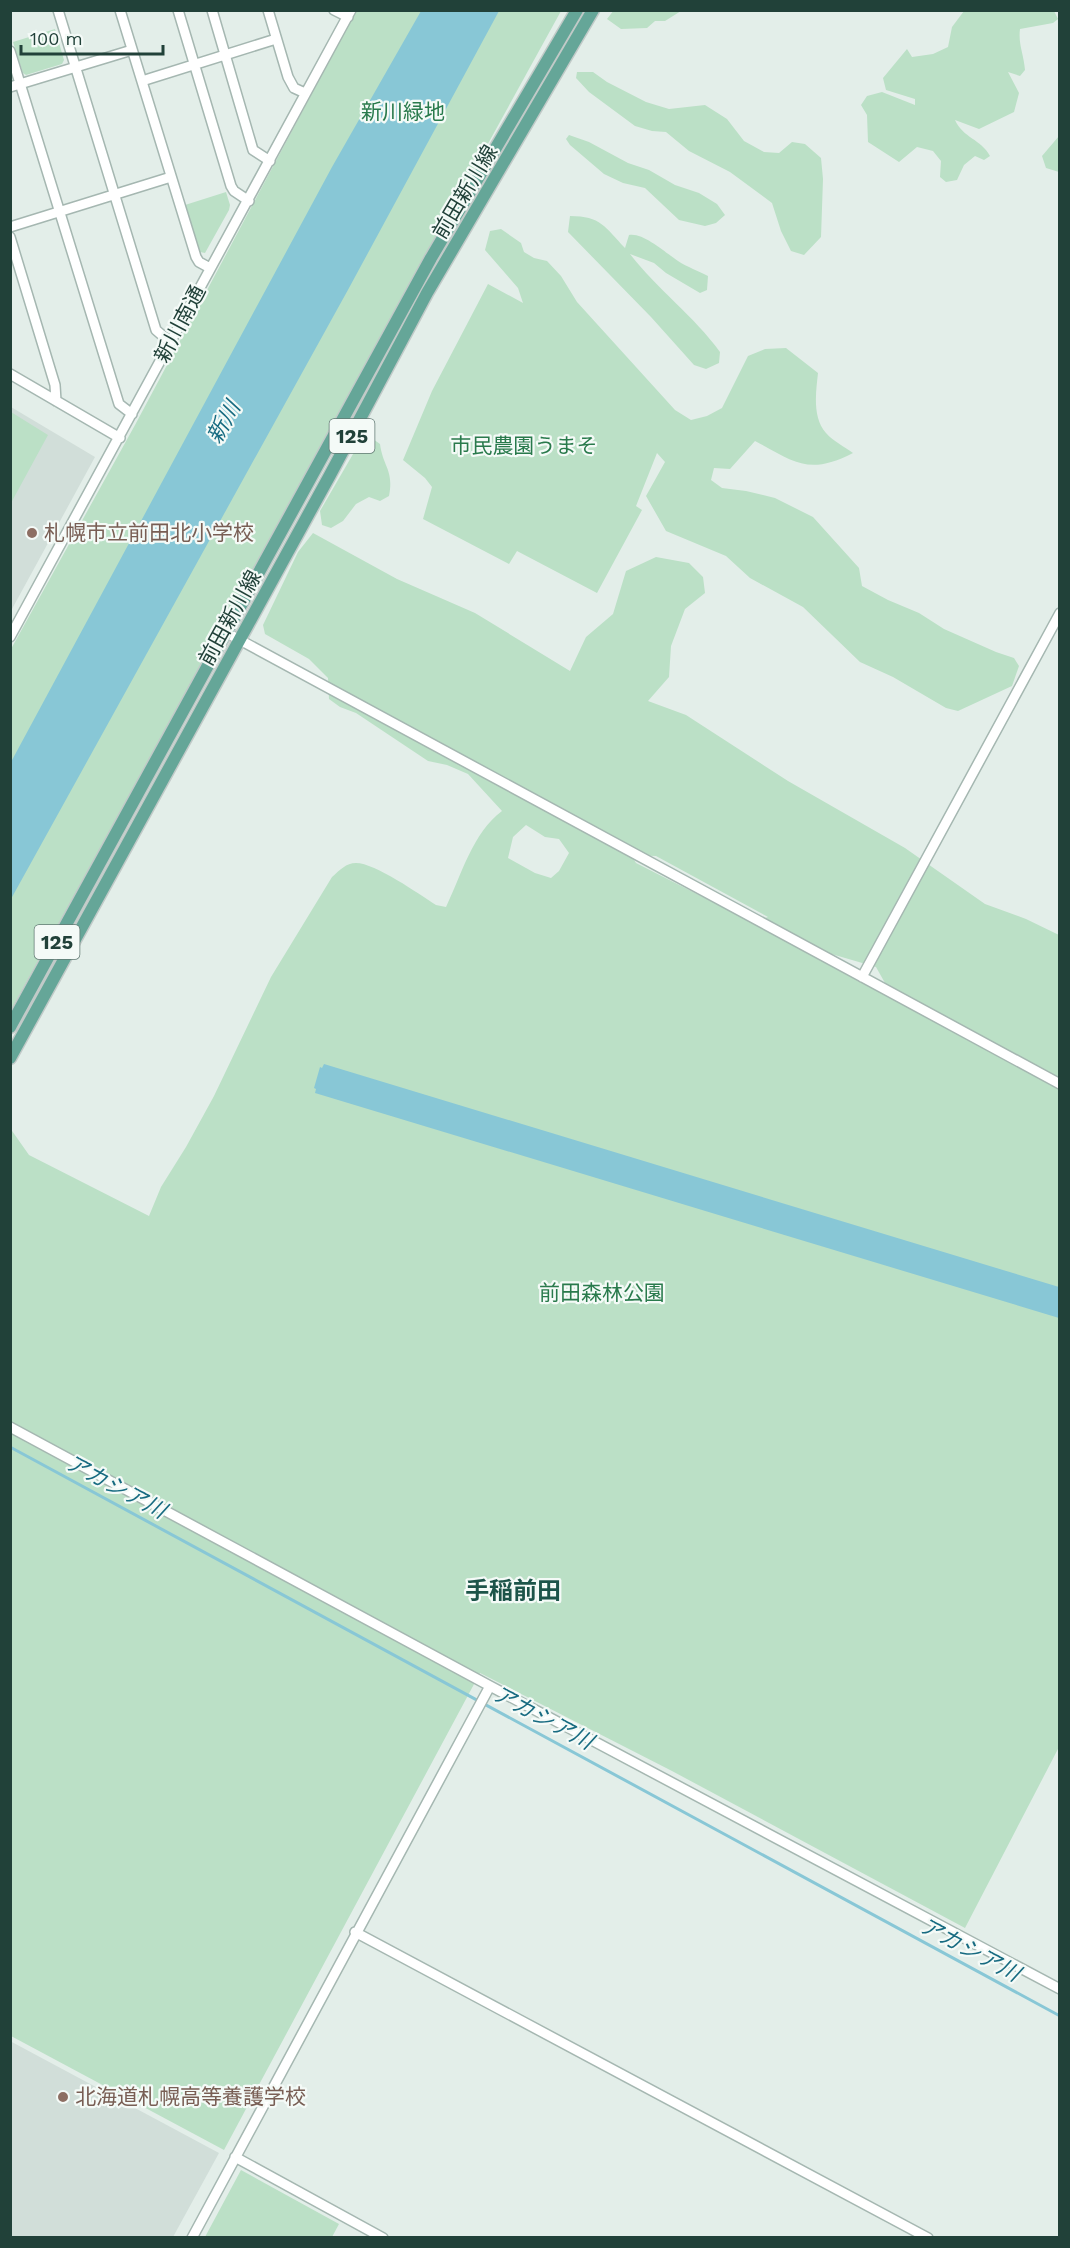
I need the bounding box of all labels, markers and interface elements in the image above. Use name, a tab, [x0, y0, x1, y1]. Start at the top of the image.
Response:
scale bar	[21, 18, 164, 56]
text: 100 m	[30, 28, 83, 49]
park label: 新川緑地	[361, 99, 445, 124]
street label: 前田新川線	[427, 140, 502, 243]
street label: 新川南通	[149, 281, 210, 367]
water label: 新川	[202, 395, 246, 448]
road number: 125	[330, 419, 374, 453]
park label: 市民農園うまそ	[451, 433, 598, 458]
place label: 札幌市立前田北小学校	[44, 520, 254, 545]
marker: 札幌市立前田北小学校	[25, 526, 39, 540]
street label: 前田新川線	[193, 566, 266, 670]
road number: 125	[34, 925, 80, 959]
park label: 前田森林公園	[539, 1280, 665, 1305]
water label: アカシア川	[61, 1450, 172, 1524]
district label: 手稲前田	[465, 1577, 561, 1605]
water label: アカシア川	[488, 1681, 599, 1755]
water label: アカシア川	[915, 1913, 1026, 1987]
place label: 北海道札幌高等養護学校	[75, 2084, 306, 2109]
marker: 北海道札幌高等養護学校	[56, 2090, 70, 2104]

